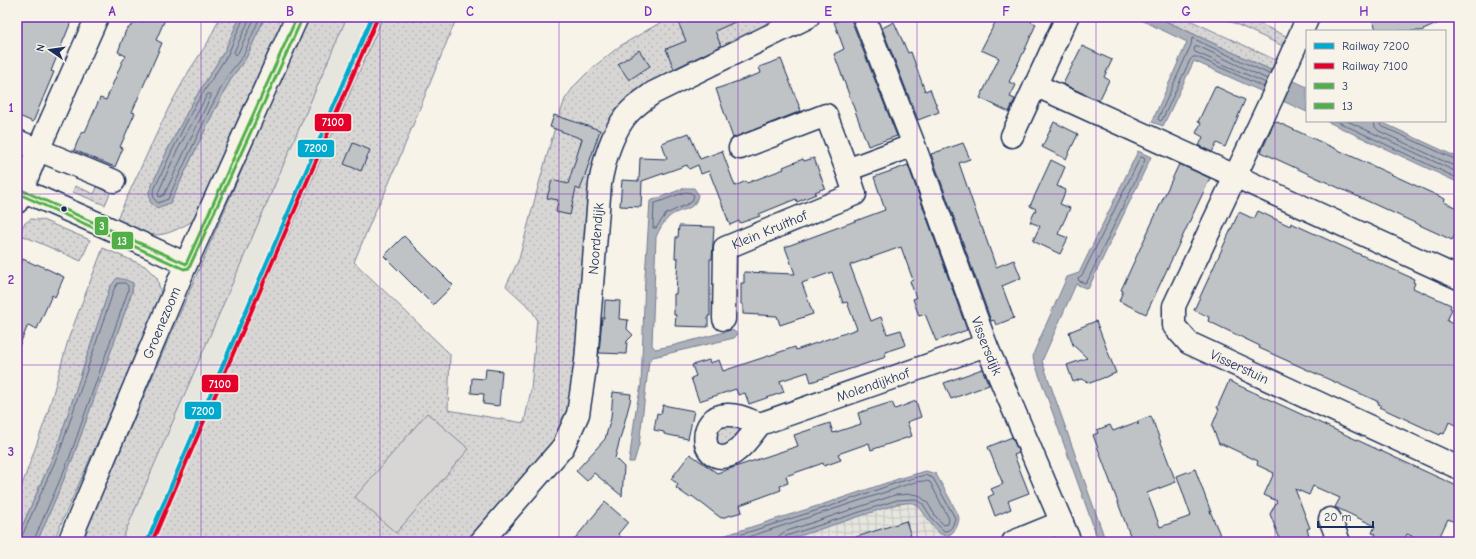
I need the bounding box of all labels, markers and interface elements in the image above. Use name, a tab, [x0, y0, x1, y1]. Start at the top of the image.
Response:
text: A	[108, 4, 116, 19]
text: B	[286, 4, 294, 19]
text: C	[466, 4, 474, 19]
text: D	[644, 4, 652, 19]
text: E	[824, 4, 832, 19]
text: F	[1002, 4, 1010, 19]
text: G	[1181, 4, 1191, 19]
text: H	[1359, 4, 1369, 19]
north arrow	[30, 30, 70, 70]
legend	[1306, 30, 1446, 122]
text: Railway 7200	[1342, 39, 1410, 53]
text: N	[34, 43, 48, 53]
text: Railway 7100	[1342, 59, 1408, 73]
text: 3	[1342, 79, 1348, 93]
text: 13	[1342, 99, 1353, 113]
text: 1	[8, 100, 14, 115]
line badge: 7100	[314, 113, 352, 132]
text: 7100	[322, 116, 344, 129]
line badge: 7200	[297, 139, 335, 158]
text: 7200	[304, 142, 328, 155]
street label: Noordendijk	[584, 202, 607, 275]
unlabelled marker	[59, 204, 69, 214]
street label: Klein Kruithof	[729, 206, 811, 253]
line badge: 3	[94, 216, 109, 236]
text: 3	[99, 220, 105, 233]
line badge: 13	[111, 231, 134, 250]
text: 13	[117, 235, 127, 248]
text: 2	[8, 272, 14, 287]
street label: Groenezoom	[139, 284, 184, 361]
street label: Vissersdijk	[968, 314, 1006, 378]
street label: Visserstuin	[1208, 346, 1272, 387]
street label: Molendijkhof	[834, 364, 913, 405]
line badge: 7100	[201, 374, 239, 393]
text: 7100	[209, 378, 231, 391]
line badge: 7200	[184, 401, 222, 420]
text: 7200	[191, 405, 215, 418]
text: 3	[8, 444, 14, 459]
scale bar	[1318, 503, 1373, 529]
text: 20 m	[1324, 510, 1352, 524]

